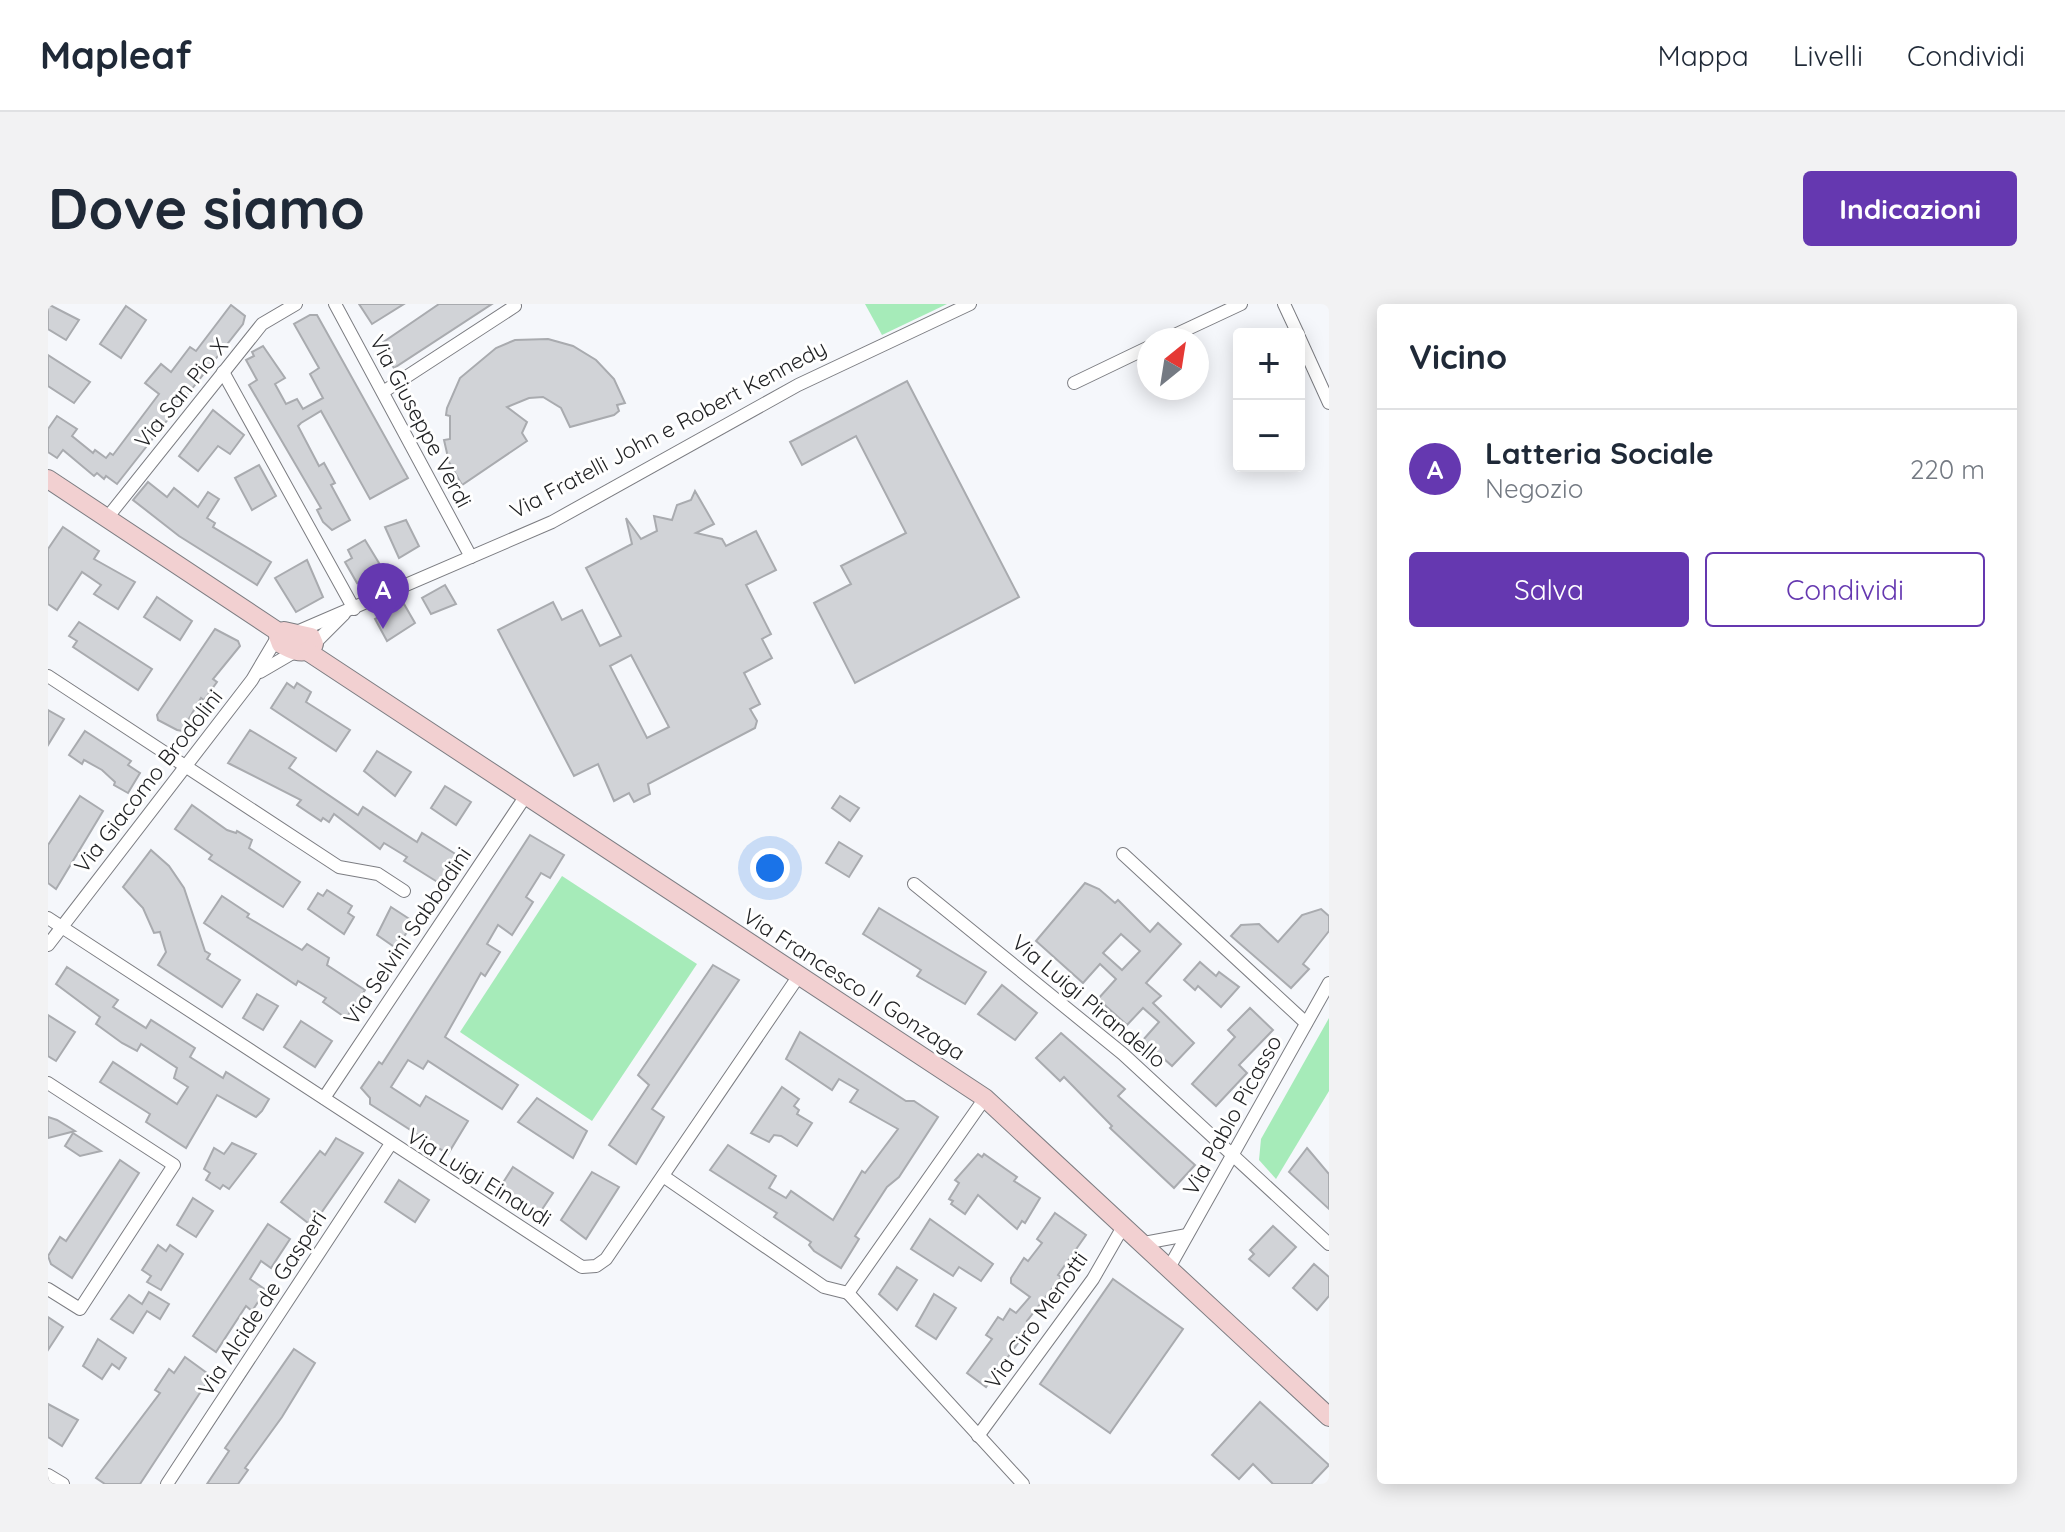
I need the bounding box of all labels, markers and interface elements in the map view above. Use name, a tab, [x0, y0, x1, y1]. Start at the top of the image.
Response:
text: Mapleaf	[40, 31, 192, 79]
text: Mappa	[1658, 38, 1749, 73]
text: Livelli	[1793, 38, 1863, 73]
text: Condividi	[1907, 38, 2025, 73]
button: Indicazioni	[1803, 171, 2017, 246]
text: Dove siamo	[48, 173, 365, 243]
north arrow	[1137, 328, 1209, 400]
map controls	[1233, 328, 1305, 472]
button: +	[1233, 328, 1305, 400]
street label: Via Giuseppe Verdi	[364, 330, 478, 512]
street label: Via San Pio X	[128, 332, 234, 454]
street label: Via Fratelli John e Robert Kennedy	[505, 333, 831, 525]
text: Vicino	[1409, 335, 1507, 378]
button: −	[1233, 400, 1305, 472]
text: Latteria Sociale	[1485, 434, 1714, 472]
text: A	[1427, 453, 1443, 486]
text: 220 m	[1910, 453, 1985, 486]
text: Negozio	[1485, 472, 1583, 505]
button: Salva	[1409, 552, 1689, 627]
button: Condividi	[1705, 552, 1985, 627]
pin: A	[357, 563, 409, 629]
street label: Via Giacomo Brodolini	[68, 684, 228, 878]
street label: Via Selvini Sabbadini	[337, 842, 477, 1030]
your location	[750, 848, 790, 888]
street label: Via Francesco II Gonzaga	[738, 902, 970, 1066]
street label: Via Luigi Pirandello	[1006, 928, 1172, 1074]
street label: Via Pablo Picasso	[1176, 1030, 1288, 1200]
street label: Via Luigi Einaudi	[401, 1121, 557, 1233]
street label: Via Alcide de Gasperi	[192, 1205, 332, 1401]
street label: Via Ciro Menotti	[978, 1246, 1094, 1394]

